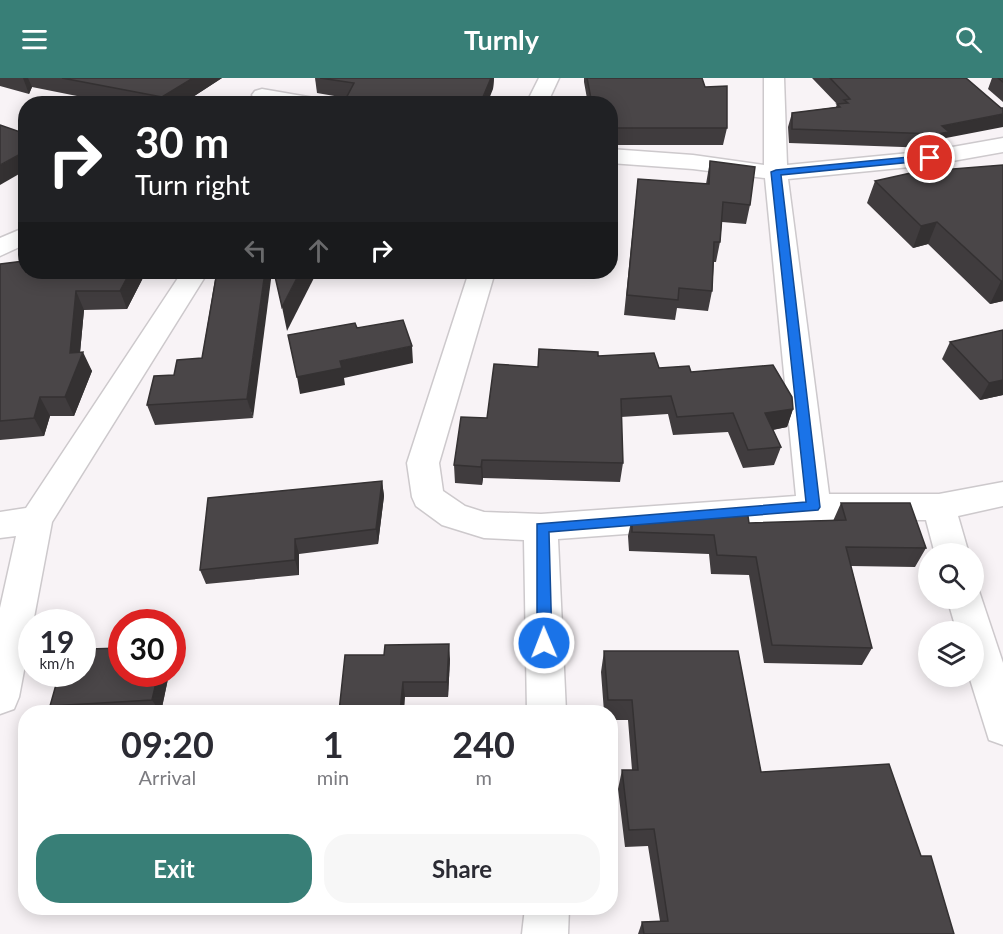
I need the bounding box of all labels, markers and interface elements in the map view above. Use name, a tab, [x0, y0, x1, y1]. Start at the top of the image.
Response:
icon: menu	[18, 23, 51, 56]
text: Turnly	[464, 23, 539, 56]
icon: search	[952, 23, 985, 56]
text: 30 m	[135, 117, 229, 167]
icon: right	[36, 120, 114, 198]
pin	[904, 132, 955, 183]
icon: arrive	[913, 141, 946, 174]
text: Turn right	[135, 168, 250, 201]
icon: left	[239, 234, 272, 267]
icon: ahead	[302, 234, 335, 267]
icon: right	[365, 234, 398, 267]
map controls	[918, 543, 984, 687]
button: search	[918, 543, 984, 609]
speed limit sign: 30	[108, 609, 186, 687]
position arrow	[512, 611, 576, 675]
button: layers	[918, 621, 984, 687]
text: 19	[40, 623, 74, 659]
text: km/h	[39, 654, 75, 672]
text: 09:20	[121, 722, 214, 766]
text: 1	[323, 722, 344, 766]
text: 240	[452, 722, 515, 766]
text: Arrival	[139, 765, 196, 789]
text: min	[317, 765, 349, 789]
text: m	[475, 765, 492, 789]
button: Exit	[36, 834, 312, 903]
button: Share	[324, 834, 600, 903]

